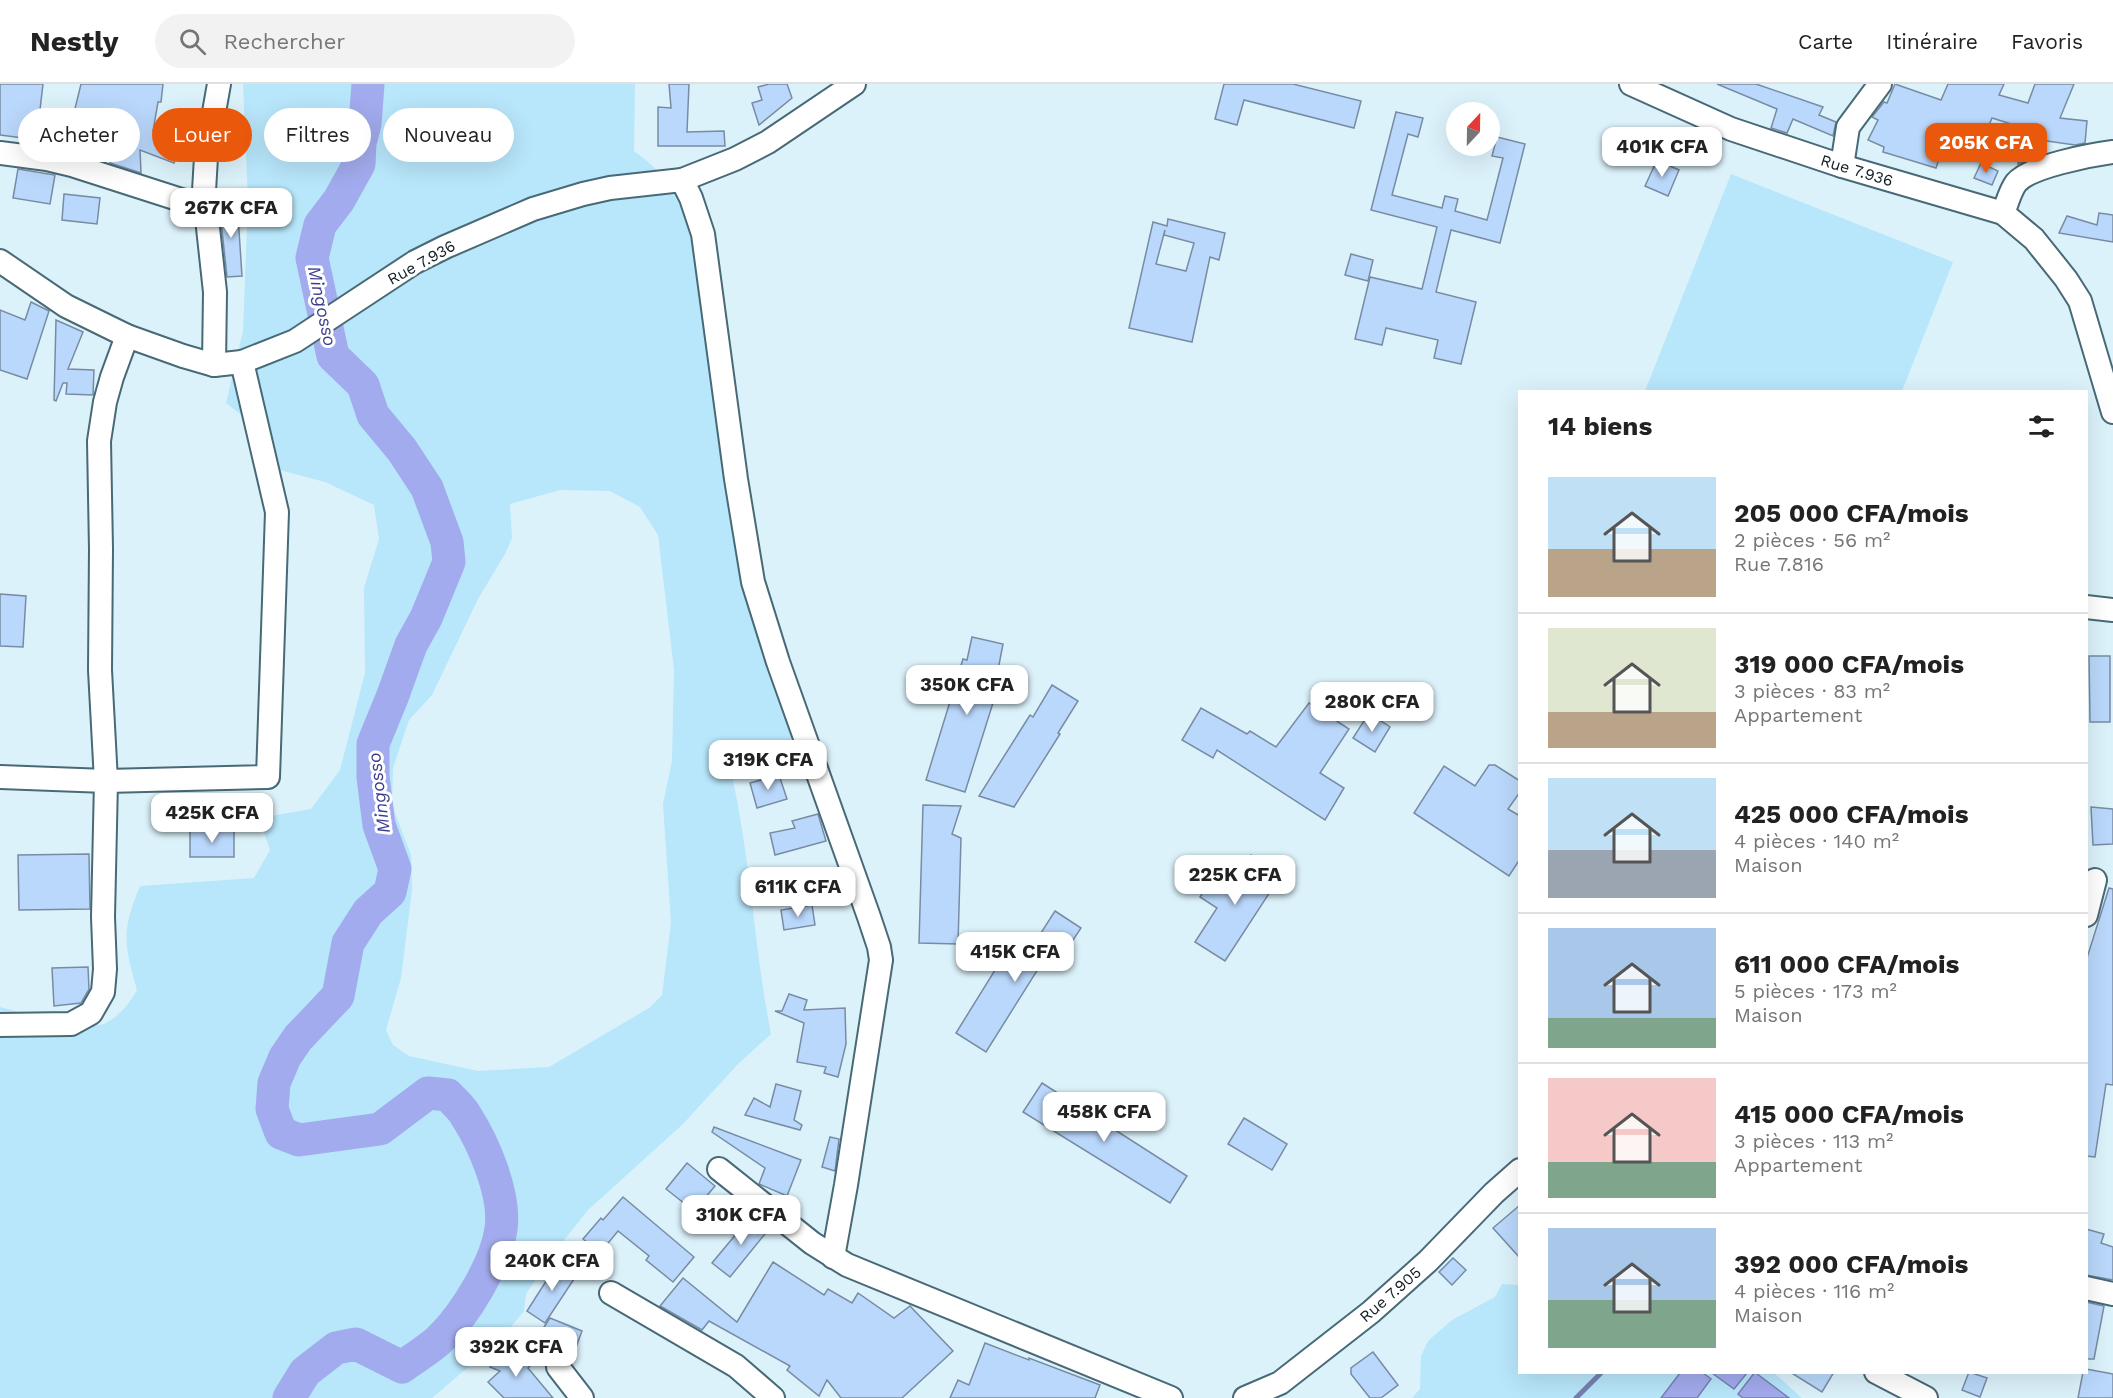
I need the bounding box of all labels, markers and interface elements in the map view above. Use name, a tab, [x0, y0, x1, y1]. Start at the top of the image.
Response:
search box	[155, 14, 575, 68]
text: Nestly	[30, 25, 119, 58]
icon: search	[176, 25, 209, 58]
text: Rechercher	[224, 29, 345, 54]
text: Carte	[1798, 29, 1853, 54]
text: Itinéraire	[1886, 29, 1978, 54]
text: Favoris	[2011, 29, 2083, 54]
north arrow	[1446, 102, 1500, 156]
map controls	[1446, 102, 1500, 156]
chip: Acheter	[18, 108, 140, 162]
chip: Louer	[152, 108, 252, 162]
chip: Filtres	[264, 108, 371, 162]
chip: Nouveau	[383, 108, 514, 162]
pin: 205K CFA	[1924, 123, 2048, 174]
pin: 401K CFA	[1600, 127, 1724, 178]
text: 205K CFA	[1939, 130, 2033, 154]
text: 401K CFA	[1616, 134, 1708, 158]
street label: Rue 7.936	[1818, 150, 1895, 190]
pin: 267K CFA	[169, 188, 293, 239]
text: 267K CFA	[184, 195, 278, 219]
street label: Rue 7.936	[384, 236, 459, 289]
water label: Mingosso	[304, 264, 341, 348]
icon: filters	[2025, 410, 2058, 443]
text: 14 biens	[1548, 411, 1652, 441]
text: 205 000 CFA/mois	[1734, 498, 1969, 528]
icon: home	[1596, 501, 1668, 573]
text: 2 pièces · 56 m²	[1734, 528, 1890, 552]
text: Rue 7.816	[1734, 552, 1824, 576]
text: 319 000 CFA/mois	[1734, 649, 1964, 679]
icon: home	[1596, 652, 1668, 724]
pin: 350K CFA	[905, 665, 1029, 716]
text: 350K CFA	[920, 672, 1014, 696]
text: 3 pièces · 83 m²	[1734, 679, 1890, 703]
pin: 280K CFA	[1310, 682, 1434, 733]
text: 280K CFA	[1325, 689, 1419, 713]
text: Appartement	[1734, 703, 1862, 727]
pin: 319K CFA	[706, 740, 830, 791]
text: 319K CFA	[723, 747, 813, 771]
water label: Mingosso	[363, 751, 394, 835]
pin: 425K CFA	[150, 793, 274, 844]
text: 425 000 CFA/mois	[1734, 799, 1969, 829]
text: 425K CFA	[165, 800, 259, 824]
icon: home	[1596, 802, 1668, 874]
text: 4 pièces · 140 m²	[1734, 829, 1899, 853]
text: Maison	[1734, 853, 1803, 877]
pin: 225K CFA	[1173, 855, 1297, 906]
text: 225K CFA	[1188, 862, 1282, 886]
pin: 611K CFA	[736, 867, 860, 918]
text: 611K CFA	[755, 874, 841, 898]
pin: 415K CFA	[953, 932, 1077, 983]
text: 415K CFA	[970, 939, 1060, 963]
text: 611 000 CFA/mois	[1734, 949, 1959, 979]
icon: home	[1596, 952, 1668, 1024]
text: 5 pièces · 173 m²	[1734, 979, 1897, 1003]
text: Maison	[1734, 1003, 1803, 1027]
pin: 458K CFA	[1042, 1092, 1166, 1143]
text: 458K CFA	[1057, 1099, 1151, 1123]
text: 415 000 CFA/mois	[1734, 1099, 1964, 1129]
icon: home	[1596, 1102, 1668, 1174]
text: 3 pièces · 113 m²	[1734, 1129, 1893, 1153]
text: Appartement	[1734, 1153, 1862, 1177]
pin: 310K CFA	[679, 1195, 803, 1246]
text: 310K CFA	[696, 1202, 786, 1226]
pin: 240K CFA	[490, 1241, 614, 1292]
text: 240K CFA	[504, 1248, 600, 1272]
text: 392 000 CFA/mois	[1734, 1249, 1968, 1279]
icon: home	[1596, 1252, 1668, 1324]
street label: Rue 7.905	[1356, 1263, 1425, 1326]
text: 4 pièces · 116 m²	[1734, 1279, 1894, 1303]
text: Maison	[1734, 1303, 1803, 1327]
pin: 392K CFA	[454, 1327, 578, 1378]
text: 392K CFA	[469, 1334, 563, 1358]

